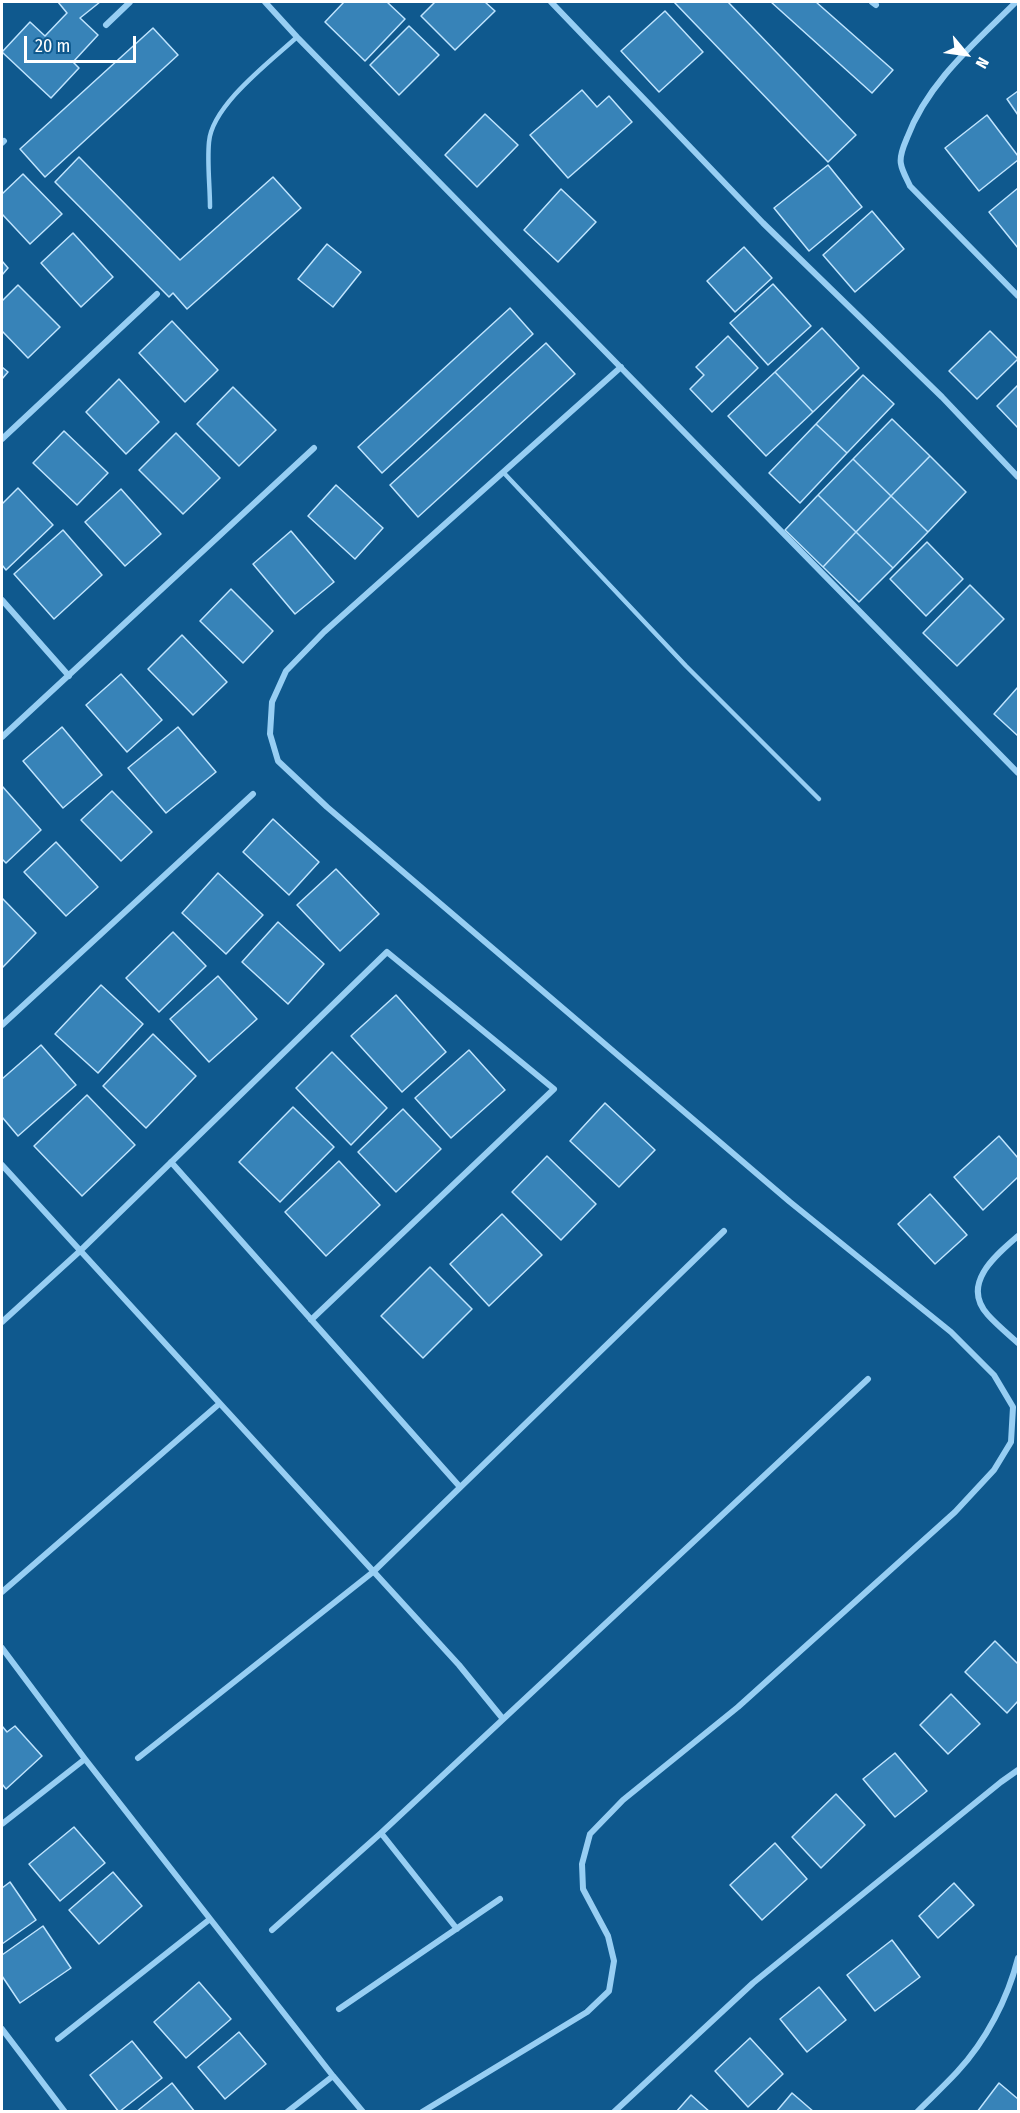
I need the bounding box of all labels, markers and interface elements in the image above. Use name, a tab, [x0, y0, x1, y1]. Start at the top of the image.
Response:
scale bar	[27, 24, 140, 62]
north arrow	[936, 24, 996, 84]
text: 20 m	[35, 35, 70, 57]
text: N	[972, 54, 993, 72]

